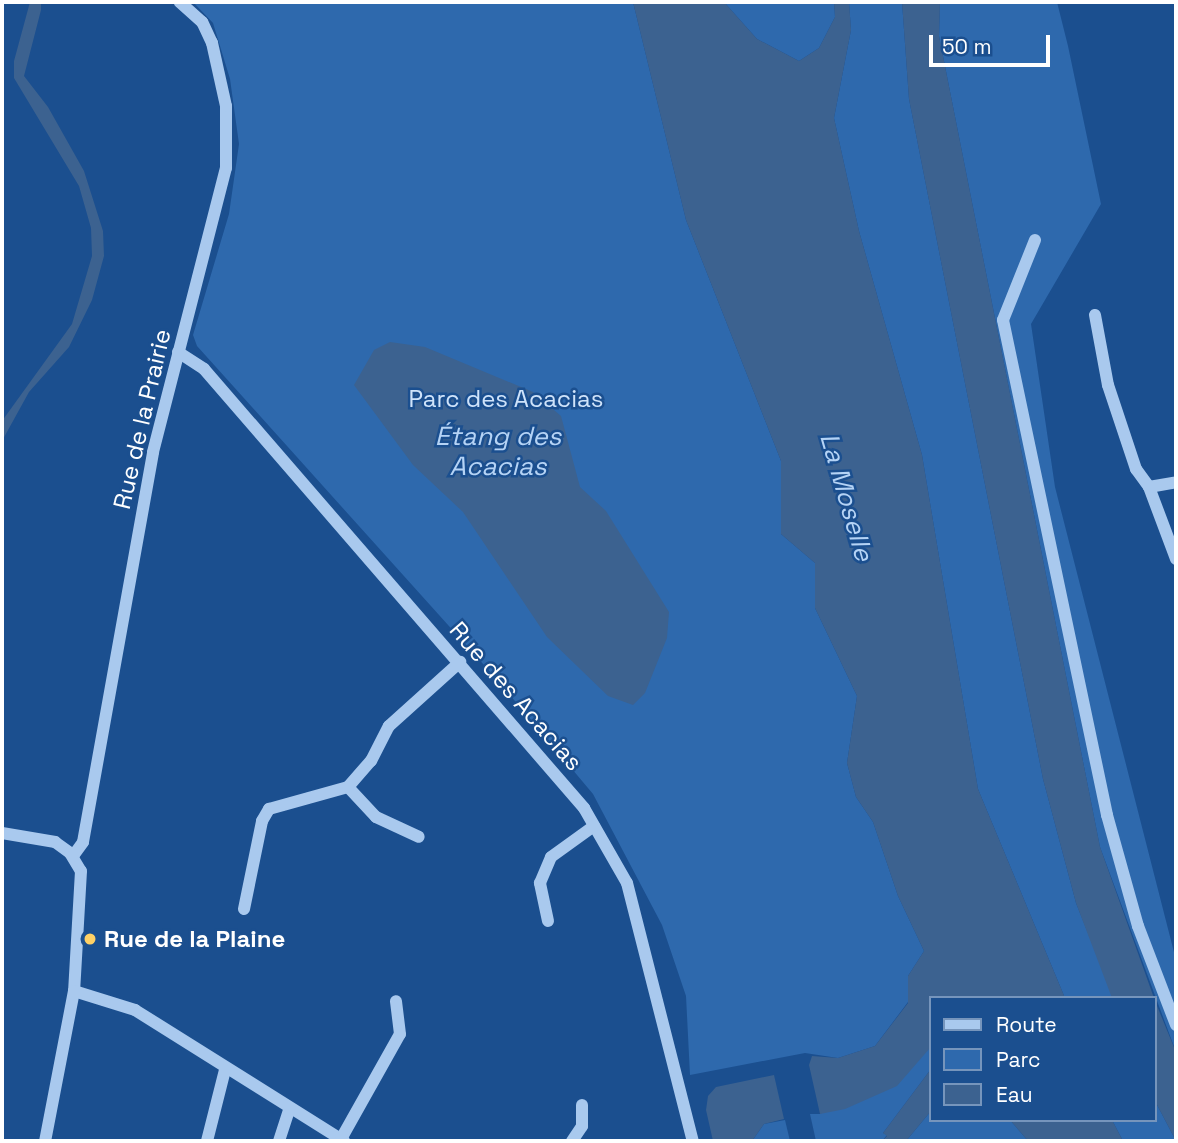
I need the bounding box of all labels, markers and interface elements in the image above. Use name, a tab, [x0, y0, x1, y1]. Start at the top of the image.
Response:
scale bar	[933, 21, 1054, 65]
text: 50 m	[942, 33, 992, 60]
street label: Rue de la Prairie	[107, 326, 177, 512]
park label: Parc des Acacias	[408, 385, 604, 413]
water label: Étang des Acacias	[435, 421, 561, 482]
water label: La Moselle	[813, 429, 879, 565]
street label: Rue des Acacias	[443, 616, 589, 776]
place label: Rue de la Plaine	[104, 925, 285, 953]
marker: Rue de la Plaine	[82, 931, 98, 947]
legend	[930, 996, 1157, 1122]
text: Route	[996, 1011, 1057, 1038]
text: Parc	[996, 1046, 1041, 1073]
text: Eau	[996, 1081, 1033, 1108]

